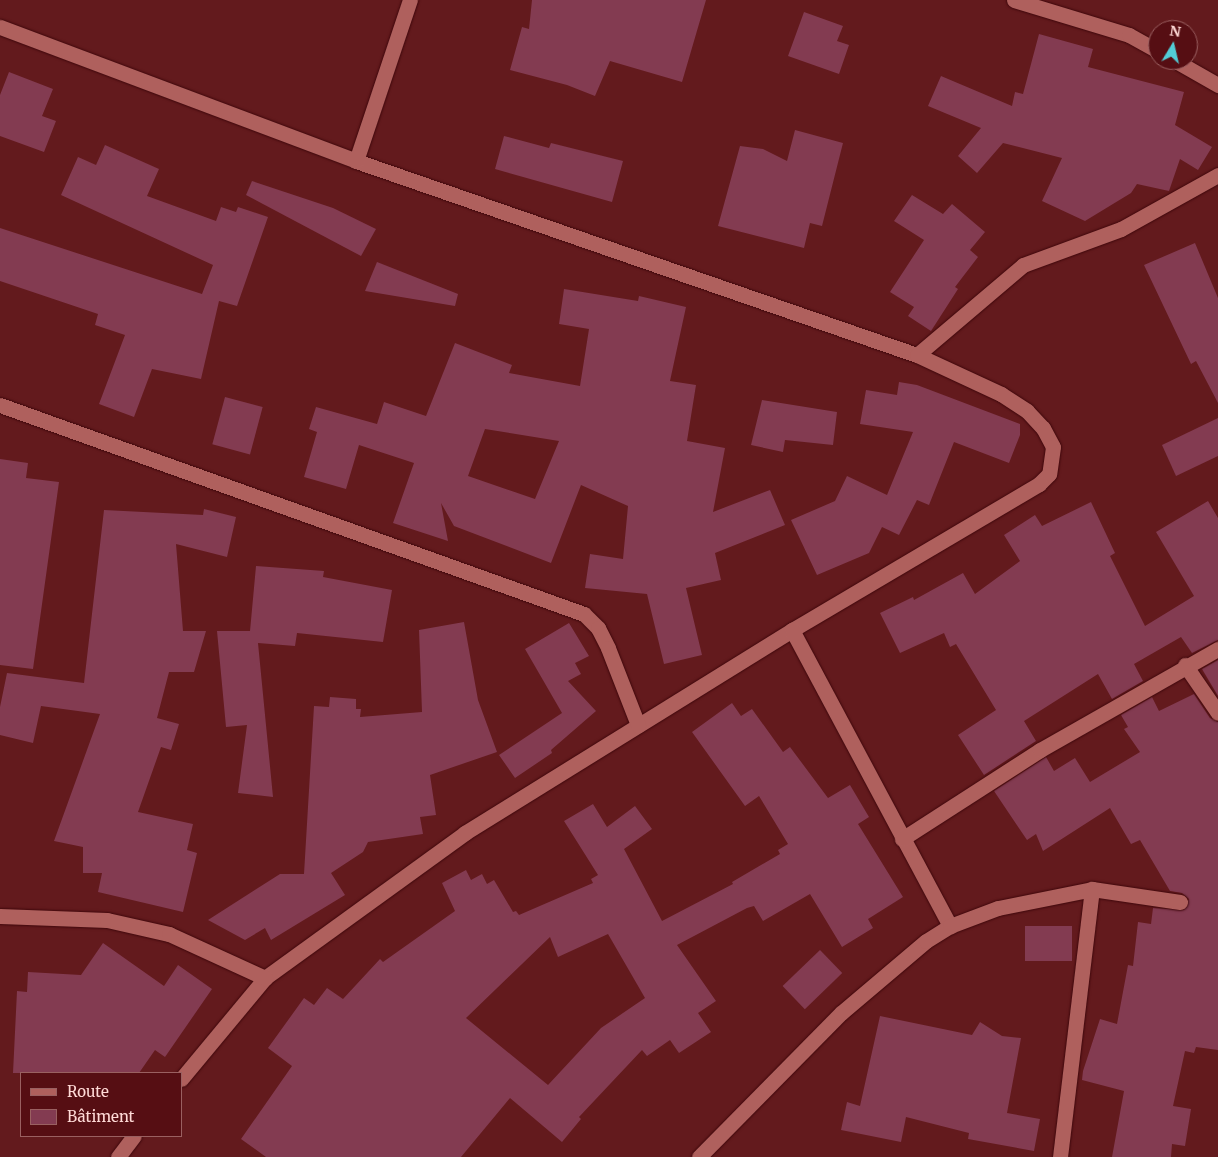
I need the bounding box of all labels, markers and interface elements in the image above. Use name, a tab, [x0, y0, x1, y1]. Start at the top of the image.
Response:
north arrow	[1148, 20, 1198, 70]
text: N	[1168, 21, 1182, 41]
legend	[20, 1072, 182, 1137]
text: Route	[67, 1082, 109, 1101]
text: Bâtiment	[67, 1107, 134, 1126]

